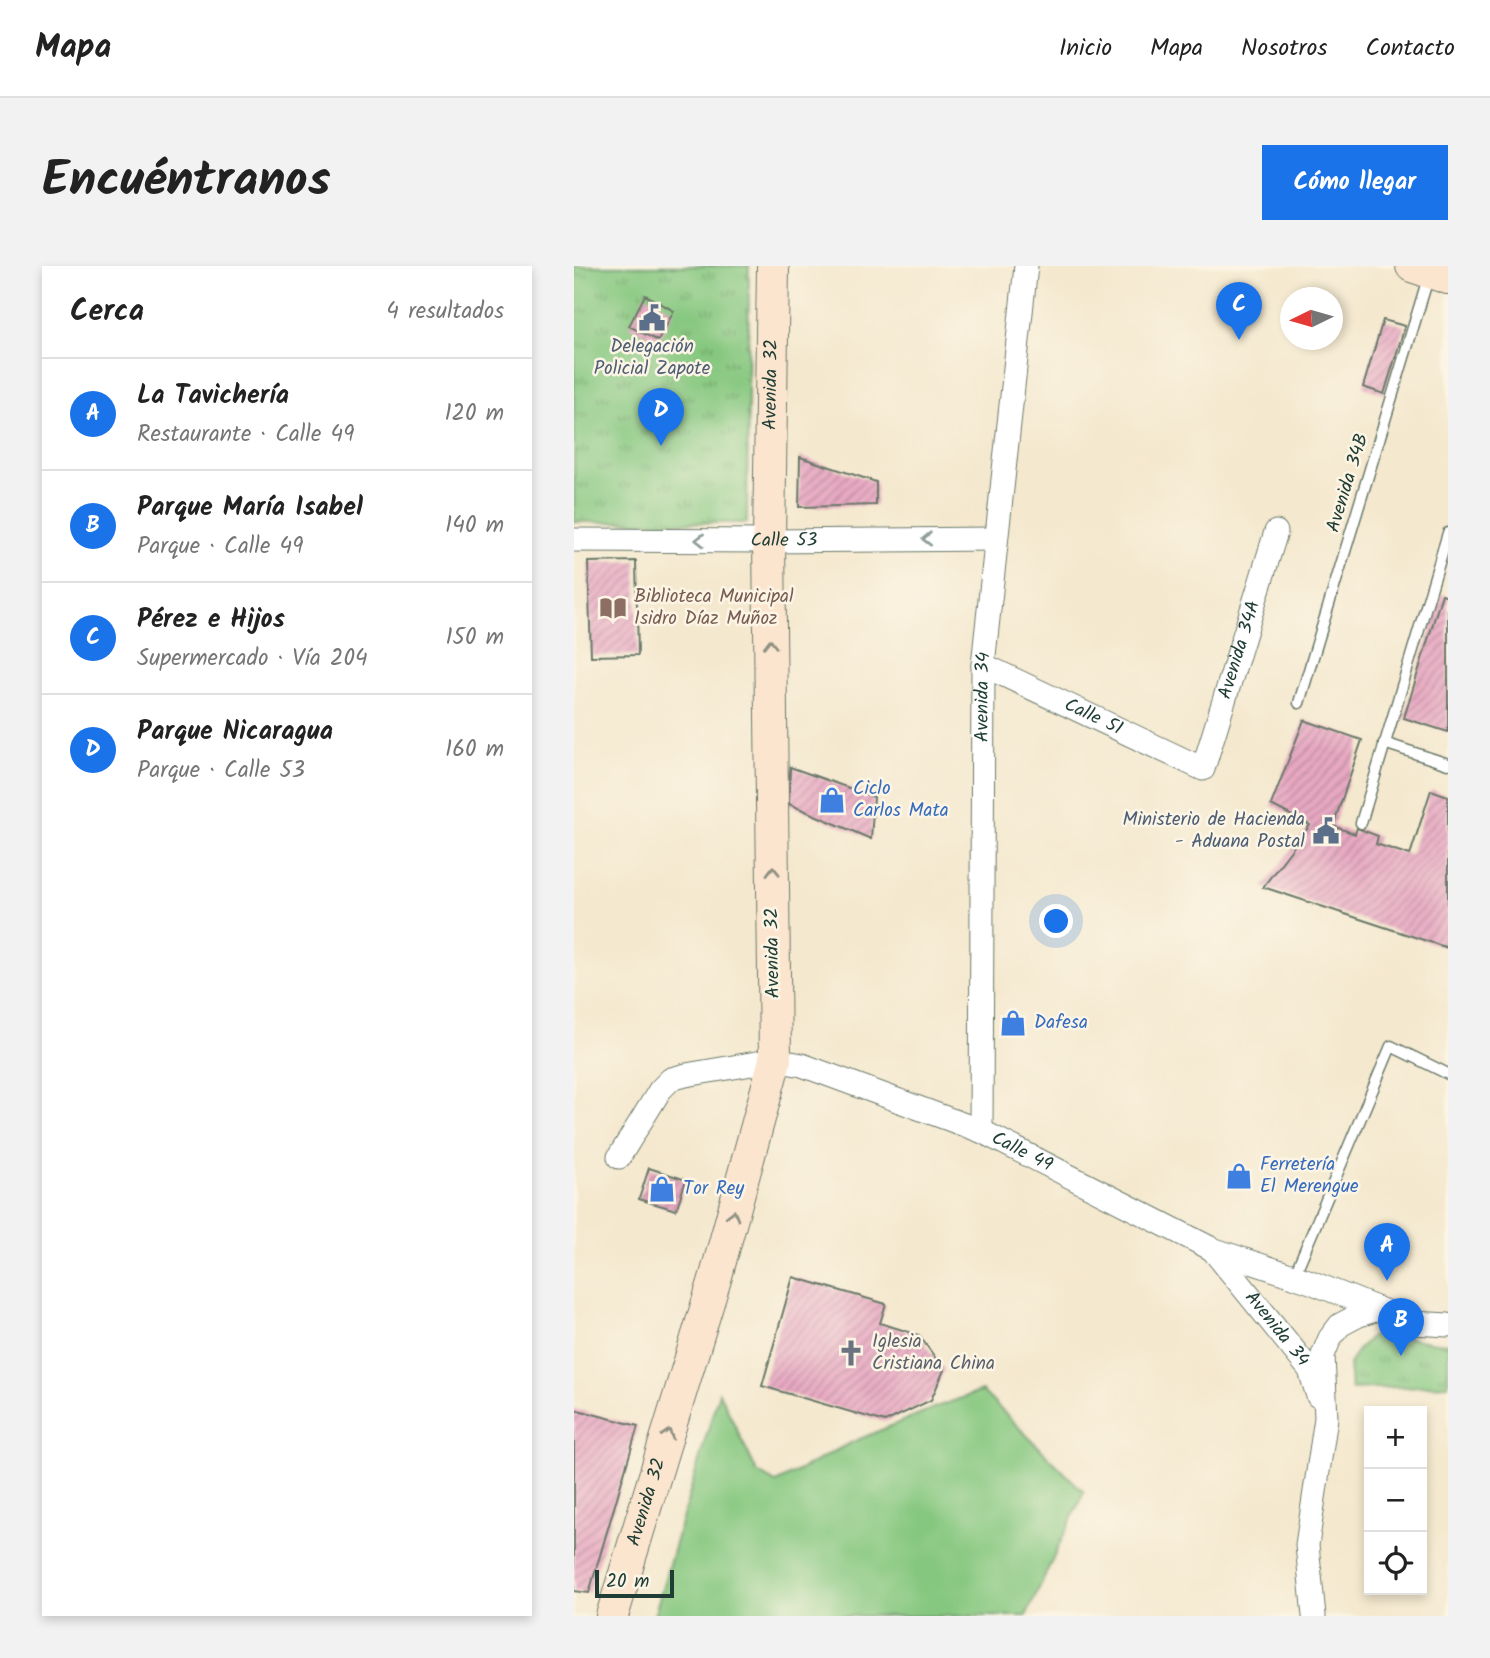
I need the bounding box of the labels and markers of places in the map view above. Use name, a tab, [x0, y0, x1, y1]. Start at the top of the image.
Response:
pin: C	[1216, 282, 1262, 340]
public building icon: Delegación Policial Zapote	[637, 303, 667, 333]
place label: Delegación Policial Zapote	[594, 332, 711, 384]
pin: D	[638, 388, 684, 446]
place label: Biblioteca Municipal Isidro Díaz Muñoz	[634, 582, 794, 634]
library icon: Biblioteca Municipal Isidro Díaz Muñoz	[598, 593, 628, 623]
place label: Ciclo Carlos Mata	[853, 774, 949, 826]
shop icon: Ciclo Carlos Mata	[817, 785, 847, 815]
place label: Ministerio de Hacienda - Aduana Postal	[1122, 805, 1305, 857]
public building icon: Ministerio de Hacienda - Aduana Postal	[1311, 816, 1341, 846]
shop icon: Dafesa	[998, 1008, 1028, 1038]
place label: Dafesa	[1034, 1008, 1088, 1038]
place label: Ferretería El Merengue	[1260, 1150, 1359, 1202]
shop icon: Ferretería El Merengue	[1224, 1161, 1254, 1191]
shop icon: Tor Rey	[647, 1174, 677, 1204]
place label: Tor Rey	[683, 1174, 745, 1204]
pin: A	[1364, 1223, 1410, 1281]
pin: B	[1378, 1298, 1424, 1356]
place label: Iglesia Cristiana China	[872, 1327, 995, 1379]
church icon: Iglesia Cristiana China	[836, 1338, 866, 1368]

